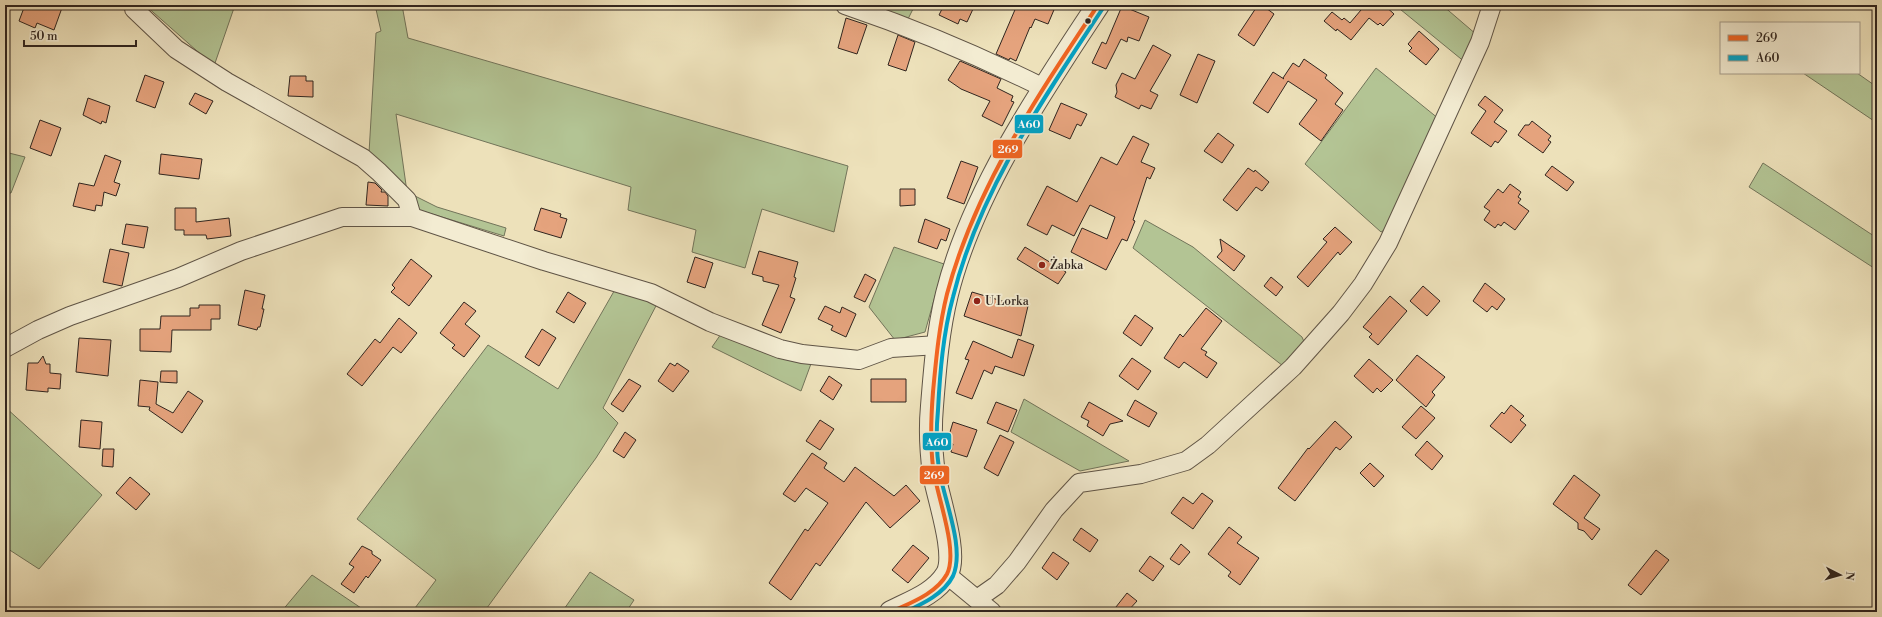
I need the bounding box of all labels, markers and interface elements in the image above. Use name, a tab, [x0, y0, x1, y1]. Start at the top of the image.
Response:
unlabelled marker	[1083, 16, 1093, 26]
scale bar	[24, 22, 136, 48]
legend	[1720, 22, 1860, 74]
text: 50 m	[30, 29, 58, 44]
text: 269	[1756, 31, 1777, 46]
text: A60	[1755, 51, 1780, 66]
line badge: A60	[1014, 114, 1044, 134]
text: A60	[1017, 118, 1040, 132]
line badge: 269	[992, 139, 1023, 159]
text: 269	[998, 143, 1018, 157]
place label: Żabka	[1050, 256, 1084, 273]
marker: Żabka	[1037, 260, 1047, 270]
place label: U Lorka	[985, 294, 1030, 309]
marker: U Lorka	[972, 296, 982, 306]
line badge: A60	[922, 432, 952, 451]
text: A60	[925, 436, 948, 450]
line badge: 269	[919, 465, 950, 485]
text: 269	[924, 469, 944, 483]
north arrow	[1820, 555, 1860, 595]
text: N	[1842, 571, 1856, 581]

